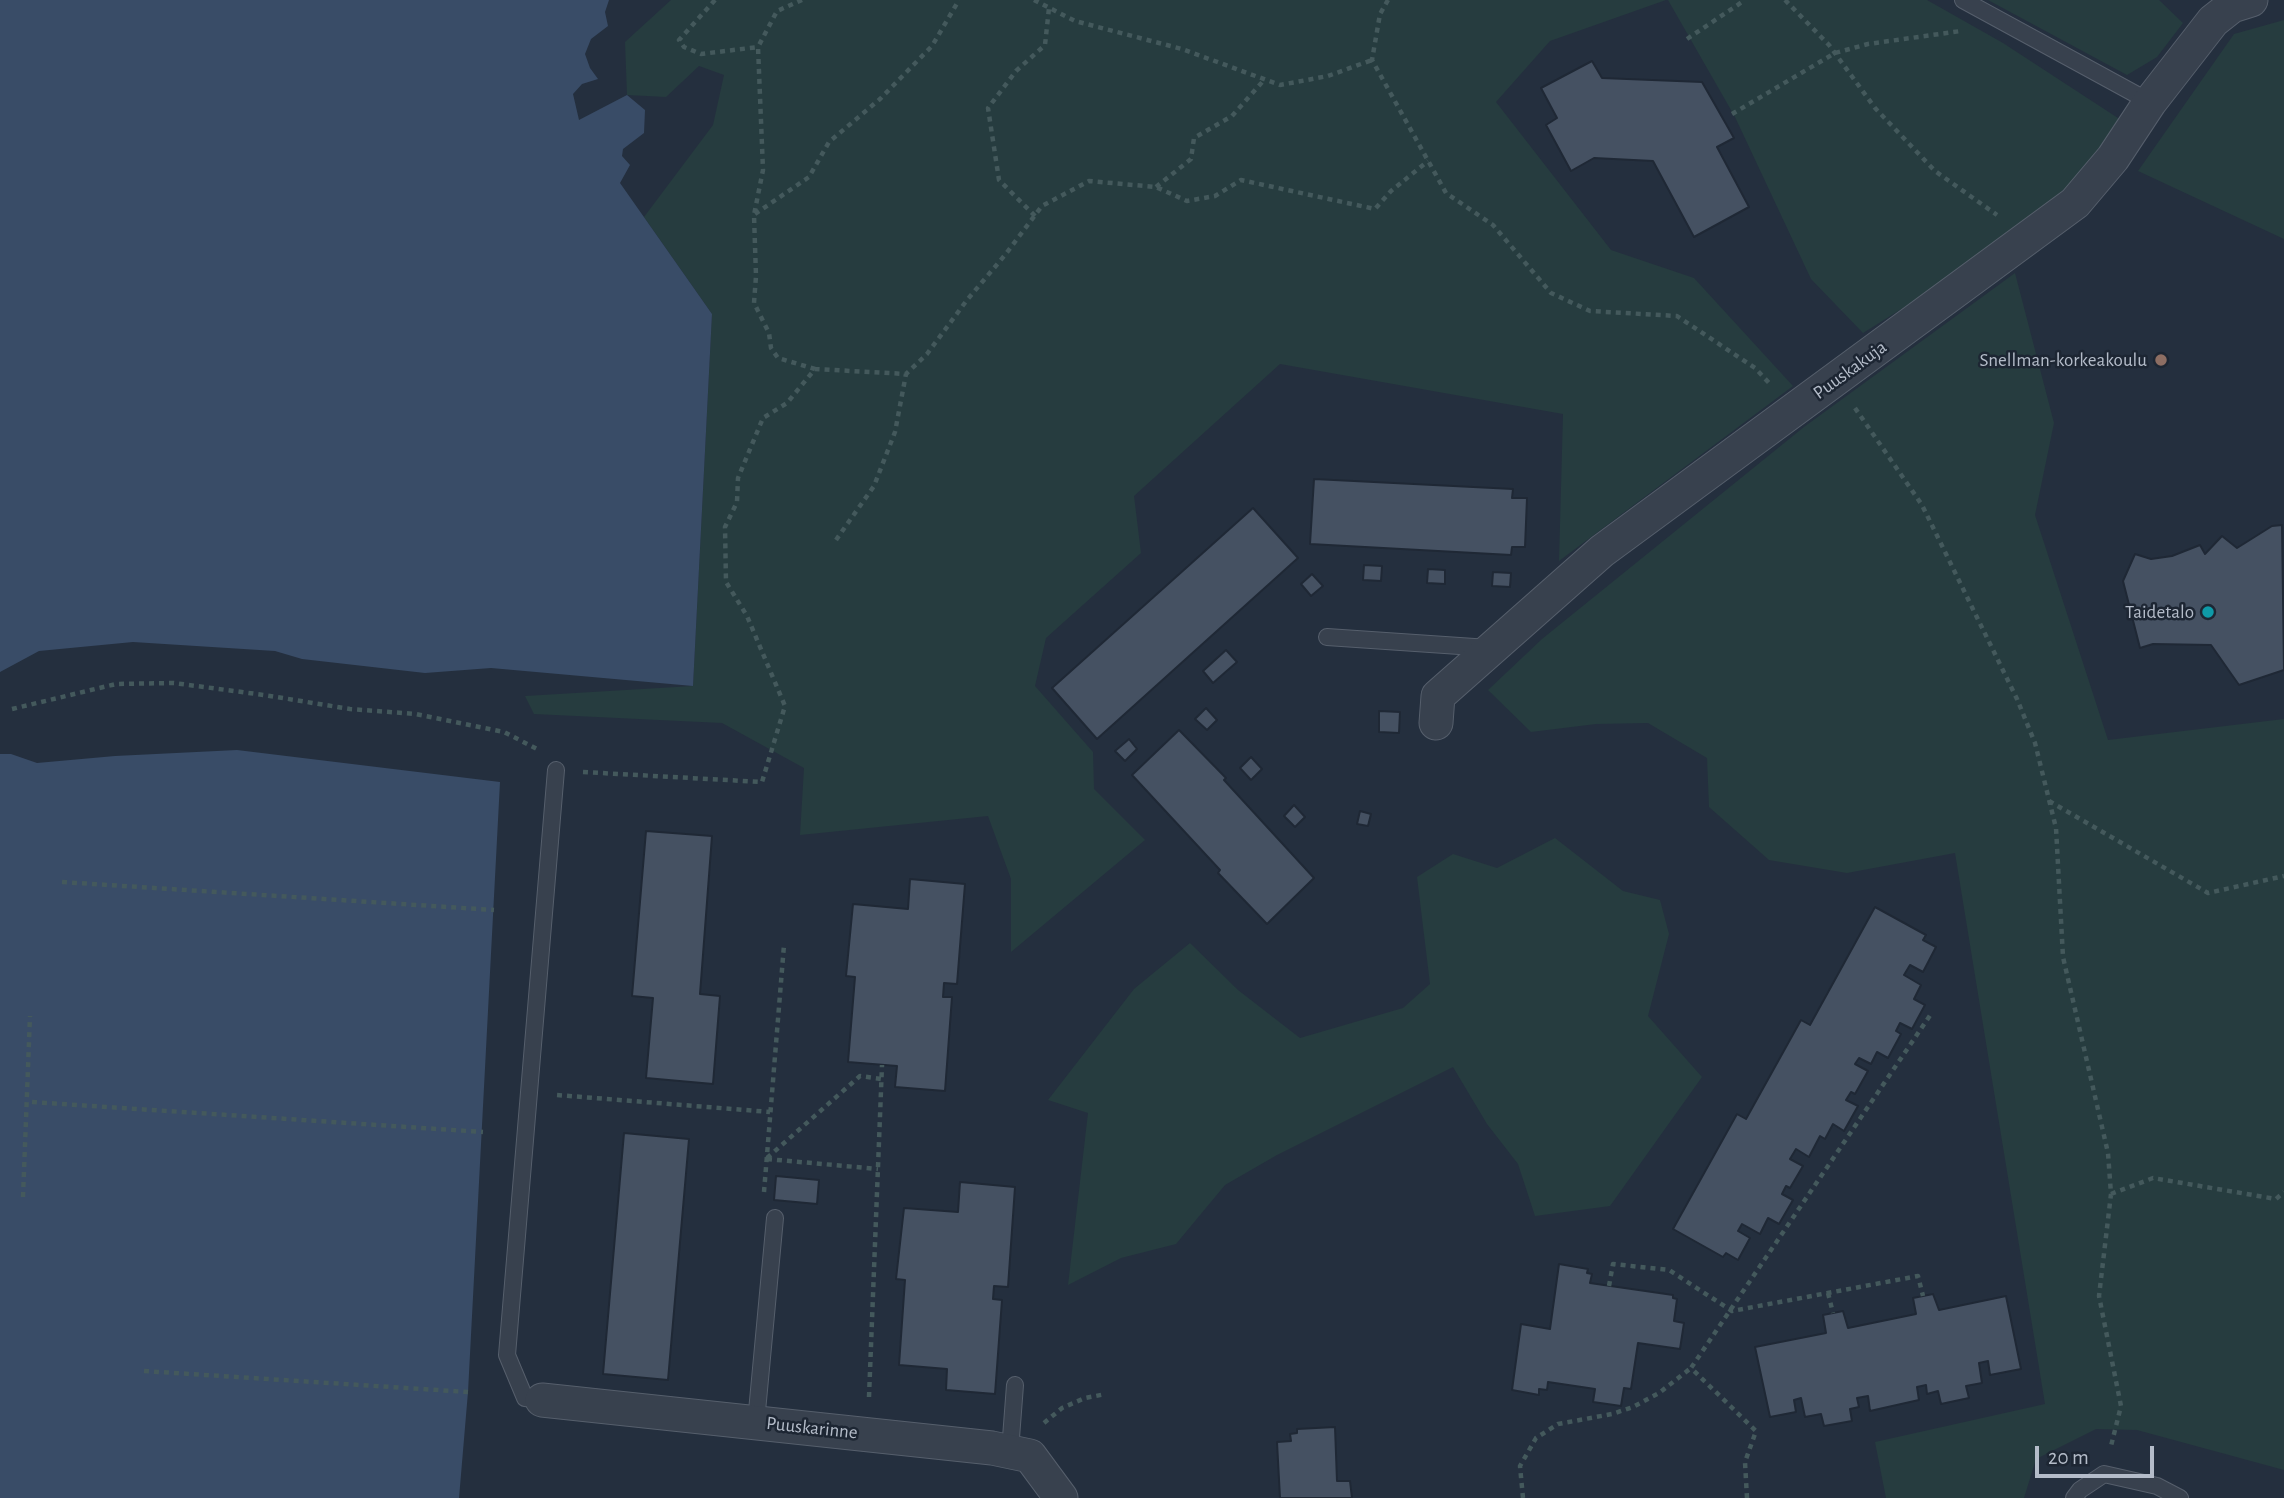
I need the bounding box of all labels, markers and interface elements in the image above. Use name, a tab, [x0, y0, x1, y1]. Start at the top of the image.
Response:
street label: Puuskakuja	[1809, 336, 1891, 404]
place label: Snellman-korkeakoulu	[1980, 349, 2147, 371]
marker: Snellman-korkeakoulu	[2153, 352, 2169, 368]
place label: Taidetalo	[2125, 601, 2194, 623]
marker: Taidetalo	[2200, 604, 2216, 620]
street label: Puuskarinne	[765, 1412, 859, 1444]
scale bar	[2039, 1432, 2158, 1476]
text: 20 m	[2048, 1447, 2089, 1468]

